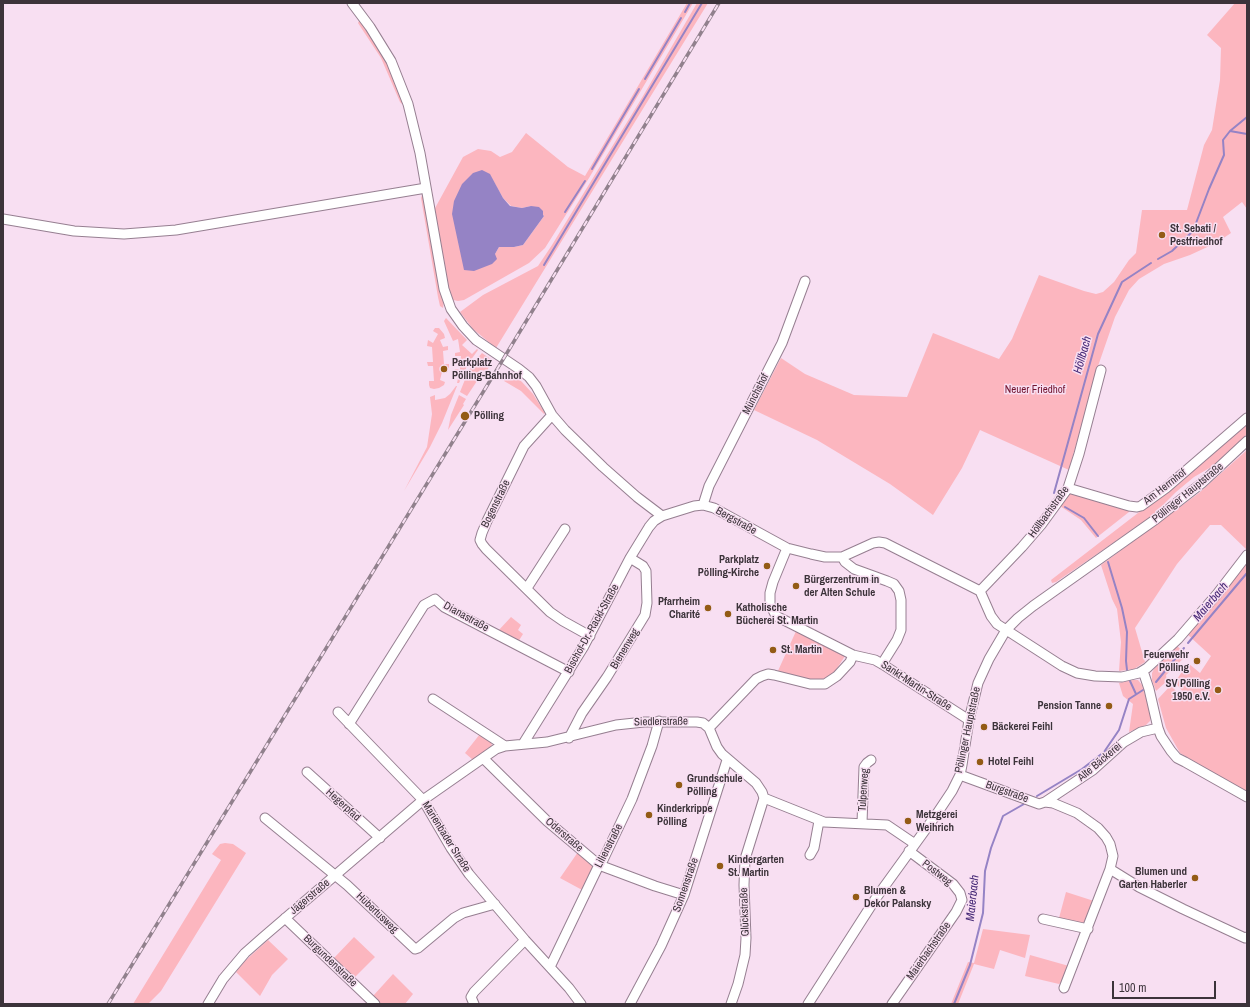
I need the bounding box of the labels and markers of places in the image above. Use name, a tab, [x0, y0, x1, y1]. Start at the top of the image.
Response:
place label: St. Sebati / Pestfriedhof	[1170, 222, 1223, 248]
marker: St. Sebati / Pestfriedhof	[1157, 230, 1167, 240]
place label: Parkplatz Pölling-Bahnhof	[452, 356, 522, 382]
marker: Parkplatz Pölling-Bahnhof	[439, 364, 449, 374]
place label: Pölling	[474, 409, 504, 423]
marker: Pölling	[459, 410, 471, 422]
place label: Parkplatz Pölling-Kirche	[698, 553, 759, 579]
marker: Parkplatz Pölling-Kirche	[762, 561, 772, 571]
place label: Bürgerzentrum in der Alten Schule	[804, 573, 879, 599]
marker: Bürgerzentrum in der Alten Schule	[791, 581, 801, 591]
place label: Pfarrheim Charité	[658, 595, 700, 621]
place label: Katholische Bücherei St. Martin	[736, 601, 818, 627]
marker: Pfarrheim Charité	[703, 603, 713, 613]
marker: Katholische Bücherei St. Martin	[723, 609, 733, 619]
place label: St. Martin	[781, 643, 822, 657]
marker: St. Martin	[768, 645, 778, 655]
place label: Feuerwehr Pölling	[1144, 648, 1189, 674]
marker: Feuerwehr Pölling	[1192, 656, 1202, 666]
place label: SV Pölling 1950 e.V.	[1165, 677, 1210, 703]
marker: SV Pölling 1950 e.V.	[1213, 685, 1223, 695]
place label: Pension Tanne	[1037, 699, 1101, 713]
marker: Pension Tanne	[1104, 701, 1114, 711]
place label: Bäckerei Feihl	[992, 720, 1053, 734]
marker: Bäckerei Feihl	[979, 722, 989, 732]
place label: Hotel Feihl	[988, 755, 1034, 769]
marker: Hotel Feihl	[975, 757, 985, 767]
place label: Grundschule Pölling	[687, 772, 743, 798]
marker: Grundschule Pölling	[674, 780, 684, 790]
place label: Kinderkrippe Pölling	[657, 802, 713, 828]
place label: Metzgerei Weihrich	[916, 808, 958, 834]
marker: Kinderkrippe Pölling	[644, 810, 654, 820]
marker: Metzgerei Weihrich	[903, 816, 913, 826]
place label: Kindergarten St. Martin	[728, 853, 784, 879]
marker: Kindergarten St. Martin	[715, 861, 725, 871]
place label: Blumen und Garten Haberler	[1119, 865, 1187, 891]
marker: Blumen und Garten Haberler	[1190, 873, 1200, 883]
place label: Blumen & Dekor Palansky	[864, 884, 931, 910]
marker: Blumen & Dekor Palansky	[851, 892, 861, 902]

